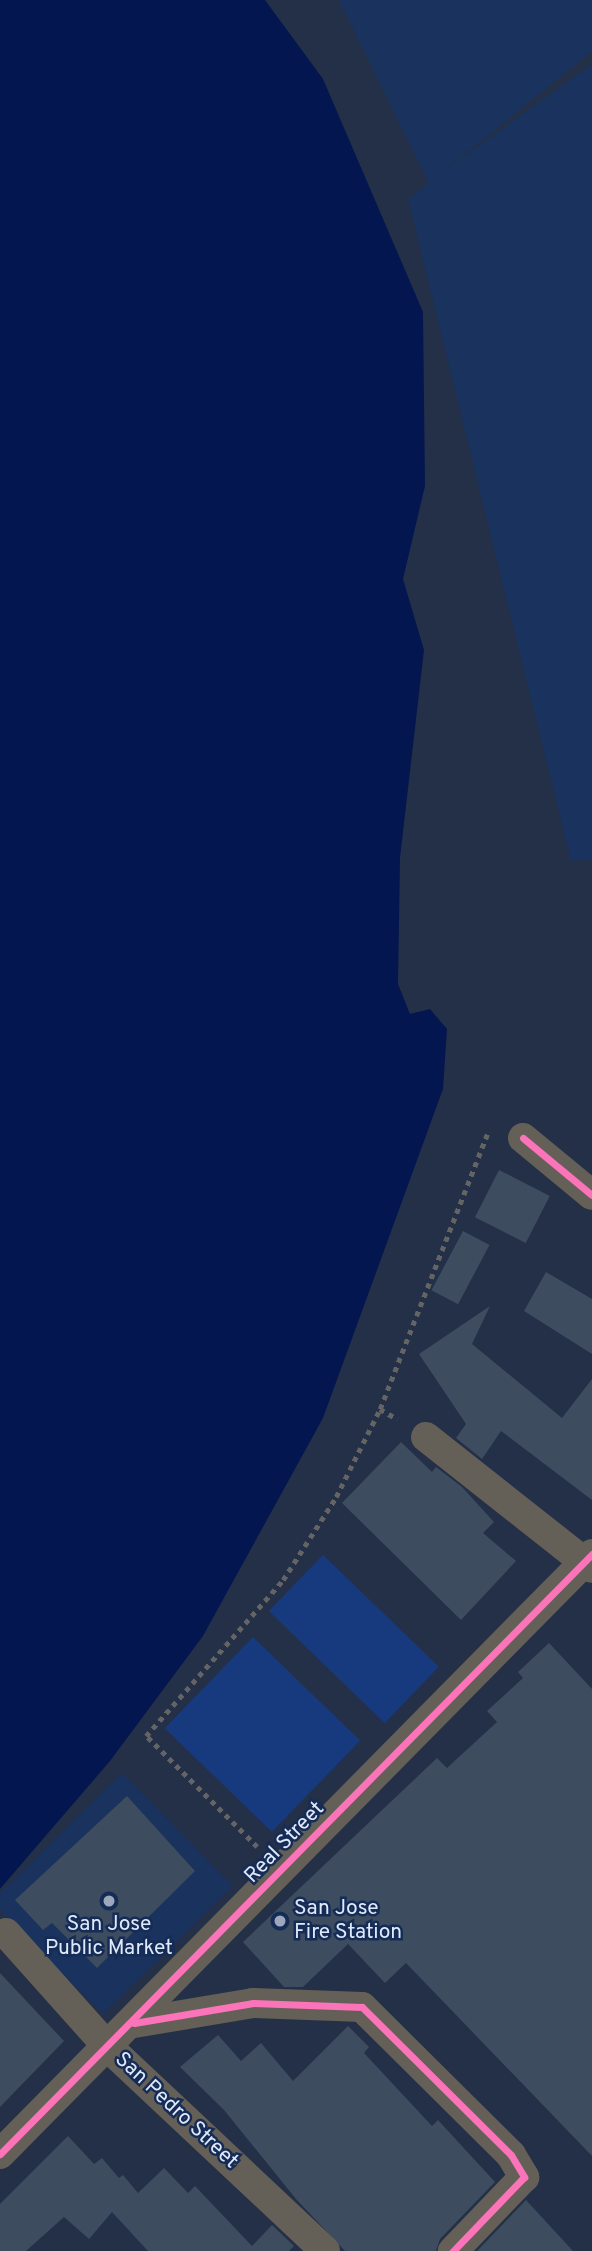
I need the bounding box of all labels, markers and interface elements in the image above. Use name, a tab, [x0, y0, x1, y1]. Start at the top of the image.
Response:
street label: Real Street	[240, 1797, 330, 1889]
marker: San Jose Public Market	[101, 1893, 117, 1909]
place label: San Jose Fire Station	[294, 1896, 402, 1946]
place label: San Jose Public Market	[45, 1912, 173, 1962]
marker: San Jose Fire Station	[272, 1913, 288, 1929]
street label: San Pedro Street	[109, 2047, 243, 2175]

